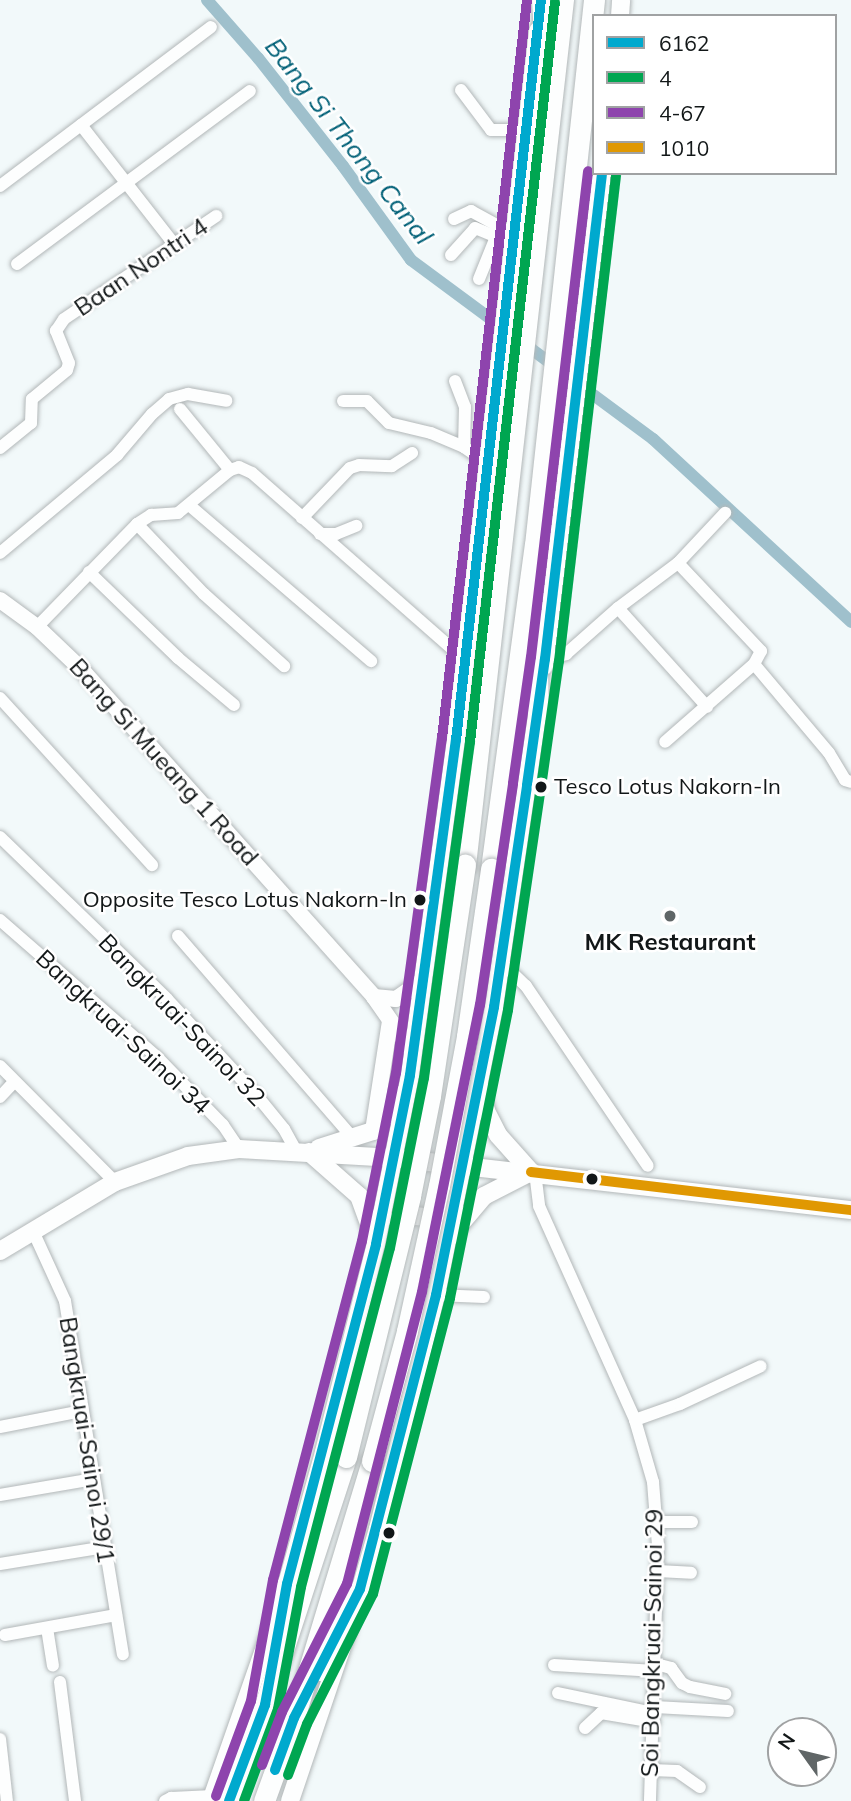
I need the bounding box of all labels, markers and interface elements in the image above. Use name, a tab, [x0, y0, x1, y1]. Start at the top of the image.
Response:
legend	[592, 14, 837, 175]
text: 6162	[659, 30, 709, 56]
water label: Bang Si Thong Canal	[259, 31, 439, 251]
text: 4	[659, 65, 672, 91]
text: 4-67	[659, 100, 706, 126]
text: 1010	[659, 135, 709, 161]
street label: Baan Nontri 4	[69, 212, 213, 322]
street label: Bang Si Mueang 1 Road	[63, 653, 265, 871]
place label: Tesco Lotus Nakorn-In	[554, 774, 781, 800]
marker: Tesco Lotus Nakorn-In	[534, 780, 548, 794]
place label: Opposite Tesco Lotus Nakorn-In	[83, 887, 407, 913]
marker: Opposite Tesco Lotus Nakorn-In	[413, 893, 427, 907]
marker: MK Restaurant	[662, 908, 678, 924]
street label: Bangkruai-Sainoi 32	[93, 928, 271, 1112]
place label: MK Restaurant	[584, 928, 756, 956]
street label: Bangkruai-Sainoi 34	[30, 944, 216, 1120]
unlabelled marker	[585, 1172, 599, 1186]
street label: Bangkruai-Sainoi 29/1	[53, 1315, 121, 1565]
street label: Soi Bangkruai-Sainoi 29	[635, 1509, 669, 1777]
unlabelled marker	[382, 1526, 396, 1540]
north arrow	[767, 1717, 837, 1787]
text: N	[772, 1729, 800, 1754]

